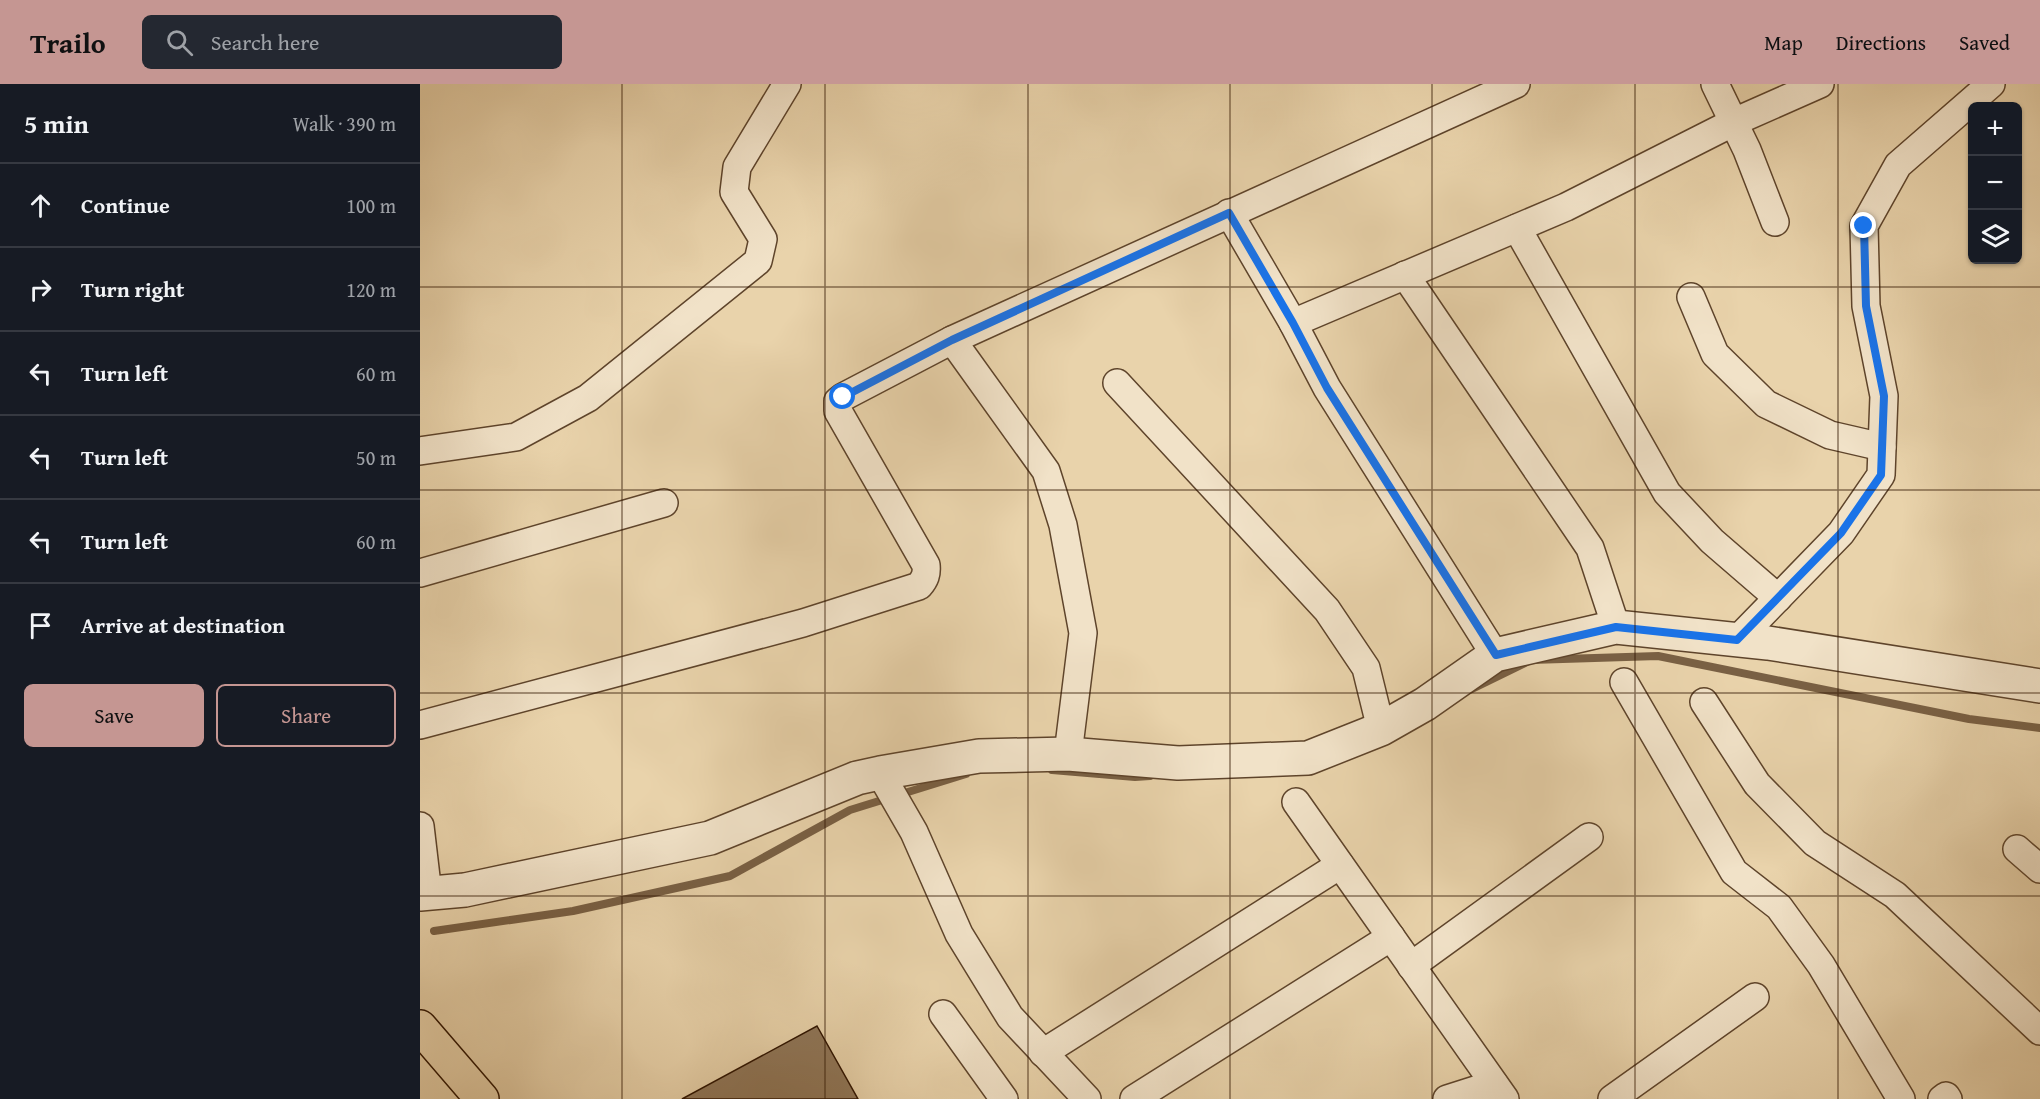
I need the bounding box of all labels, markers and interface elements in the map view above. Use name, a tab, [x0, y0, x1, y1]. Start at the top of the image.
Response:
search box	[142, 15, 562, 69]
text: Trailo	[30, 22, 106, 63]
icon: search	[163, 26, 196, 59]
text: Search here	[211, 26, 319, 58]
text: Map	[1764, 27, 1803, 58]
text: Directions	[1836, 27, 1926, 58]
text: Saved	[1959, 27, 2010, 58]
map controls	[1968, 102, 2022, 264]
button: +	[1968, 102, 2022, 156]
text: 5 min	[24, 104, 89, 143]
text: Walk · 390 m	[293, 109, 396, 138]
button: −	[1968, 156, 2022, 210]
icon: ahead	[24, 189, 57, 222]
text: Continue	[81, 189, 170, 221]
text: 100 m	[346, 191, 396, 220]
button: layers	[1968, 210, 2022, 264]
route end	[1850, 212, 1876, 238]
icon: right	[24, 273, 57, 306]
text: Turn right	[81, 273, 184, 305]
text: 120 m	[346, 275, 396, 304]
icon: left	[24, 357, 57, 390]
text: Turn left	[81, 357, 168, 389]
text: 60 m	[356, 359, 396, 388]
route start	[829, 383, 855, 409]
icon: left	[24, 441, 57, 474]
text: Turn left	[81, 441, 168, 473]
text: 50 m	[356, 443, 396, 472]
icon: left	[24, 525, 57, 558]
text: Turn left	[81, 525, 168, 557]
text: 60 m	[356, 527, 396, 556]
icon: arrive	[24, 609, 57, 642]
text: Arrive at destination	[81, 609, 285, 641]
button: Save	[24, 684, 204, 747]
button: Share	[216, 684, 396, 747]

